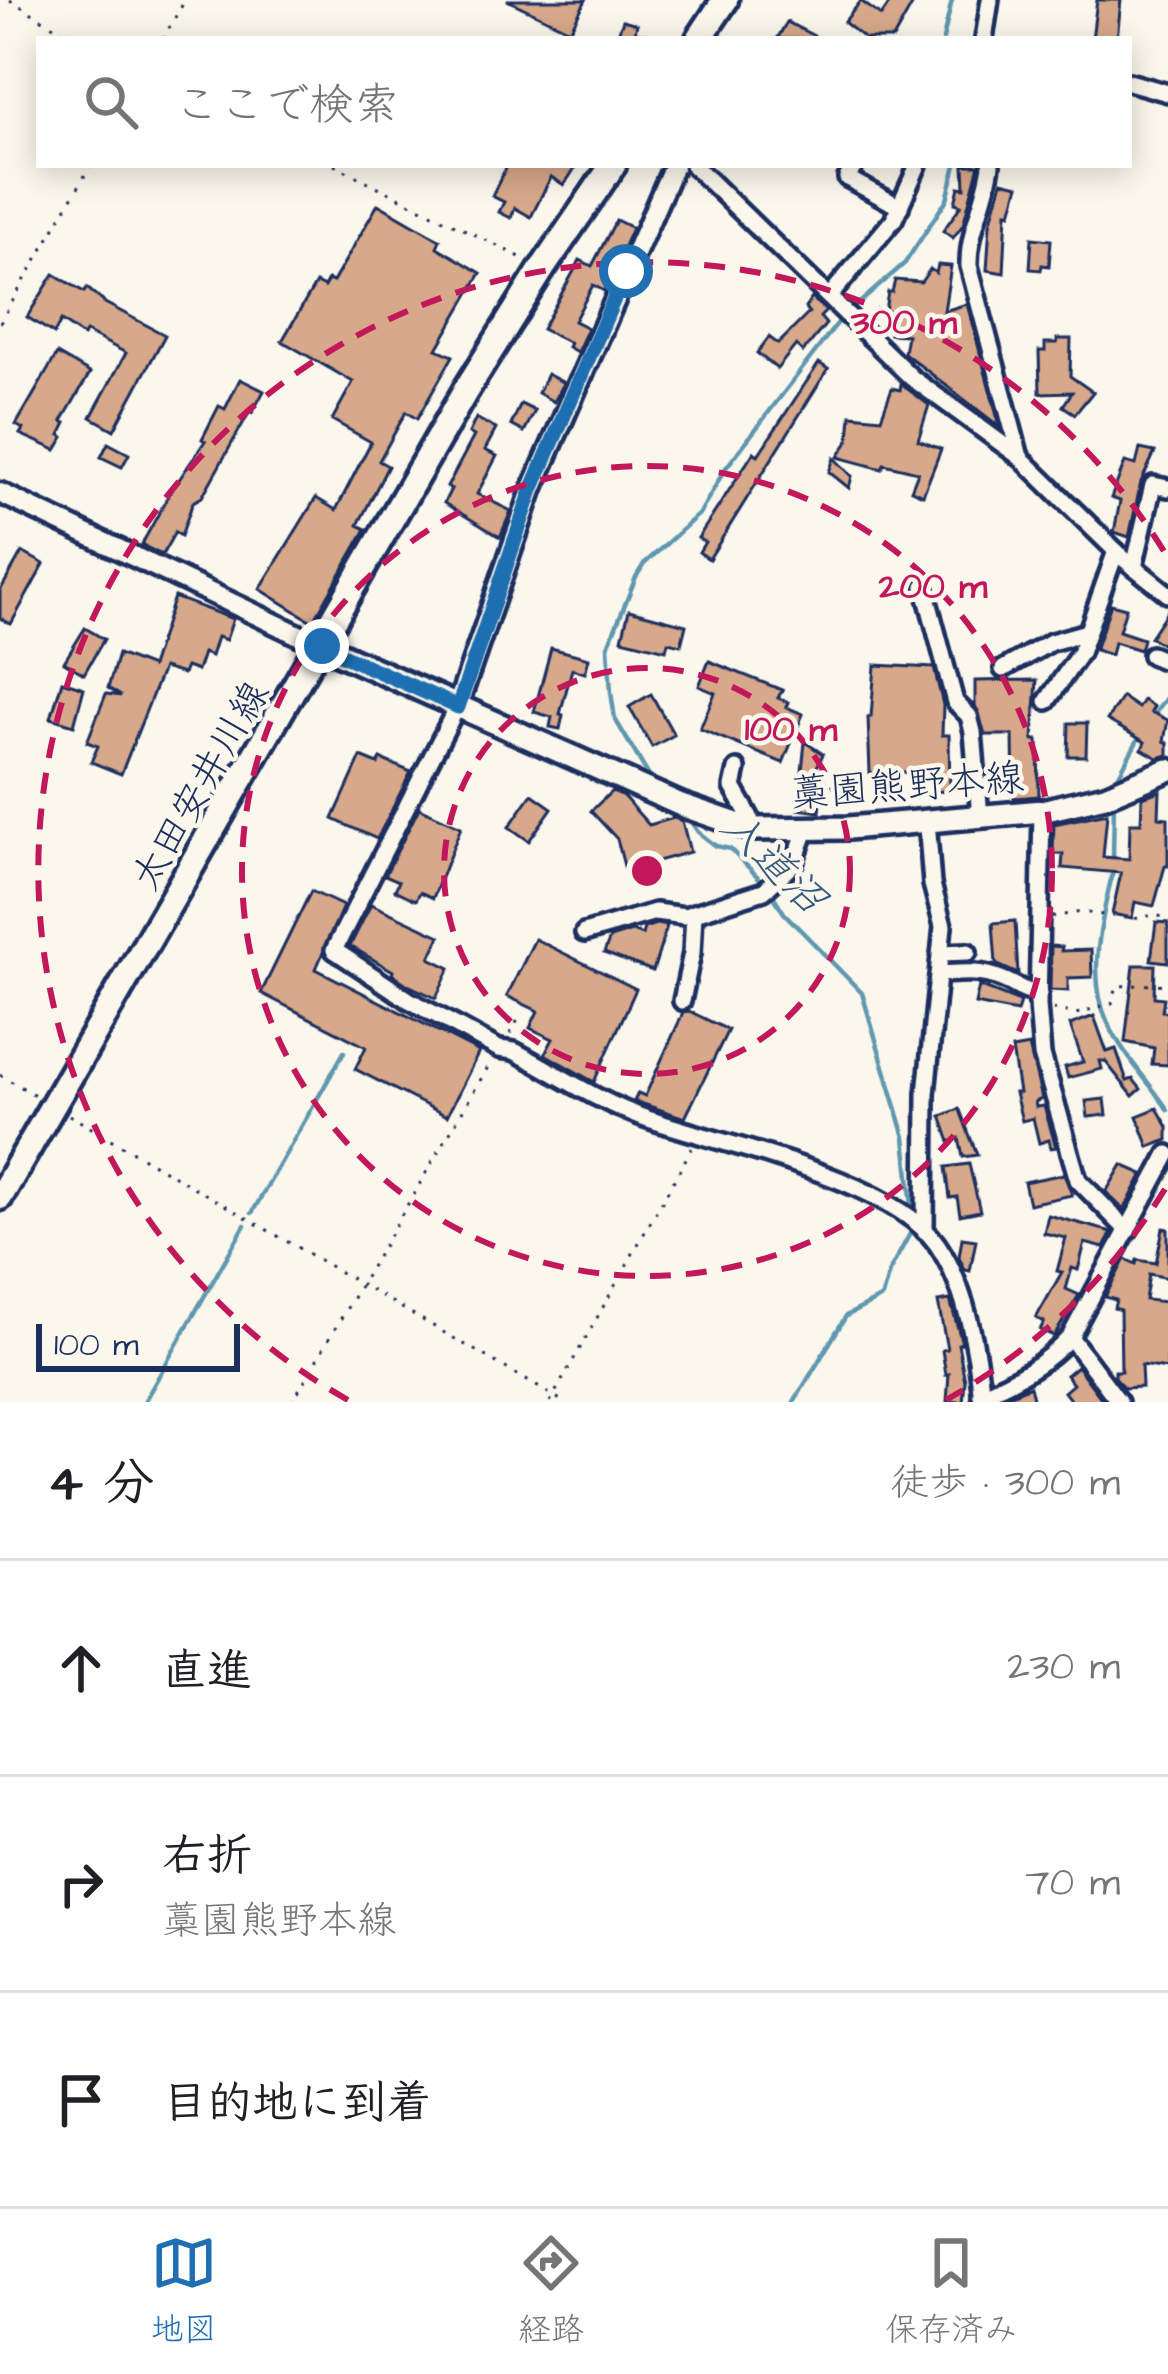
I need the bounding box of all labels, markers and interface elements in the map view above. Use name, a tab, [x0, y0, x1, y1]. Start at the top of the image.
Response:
search box	[36, 36, 1132, 168]
icon: search	[78, 69, 144, 135]
text: ここで検索	[174, 75, 399, 137]
route start	[599, 244, 653, 298]
text: 300 m	[850, 297, 958, 348]
text: 200 m	[878, 561, 988, 612]
route end	[295, 619, 349, 673]
street label: 太田安井川線	[120, 672, 283, 901]
text: 100 m	[745, 704, 838, 755]
street label: 藁園熊野本線	[789, 752, 1026, 822]
water label: 入道沼	[706, 799, 840, 930]
centre of rings	[626, 850, 668, 892]
scale bar	[36, 1318, 240, 1371]
text: 100 m	[54, 1322, 139, 1368]
text: 4 分	[48, 1449, 154, 1520]
text: 徒歩 · 300 m	[890, 1457, 1120, 1511]
icon: ahead	[48, 1635, 114, 1701]
text: 直進	[162, 1641, 252, 1703]
text: 230 m	[1007, 1641, 1120, 1695]
text: 右折	[162, 1826, 252, 1888]
icon: right	[48, 1851, 114, 1917]
text: 70 m	[1025, 1857, 1120, 1911]
text: 藁園熊野本線	[162, 1895, 396, 1949]
icon: arrive	[48, 2067, 114, 2133]
text: 目的地に到着	[162, 2073, 432, 2135]
tab: 地図	[151, 2230, 217, 2353]
tab: 経路	[518, 2230, 584, 2353]
tab: 保存済み	[885, 2230, 1017, 2353]

